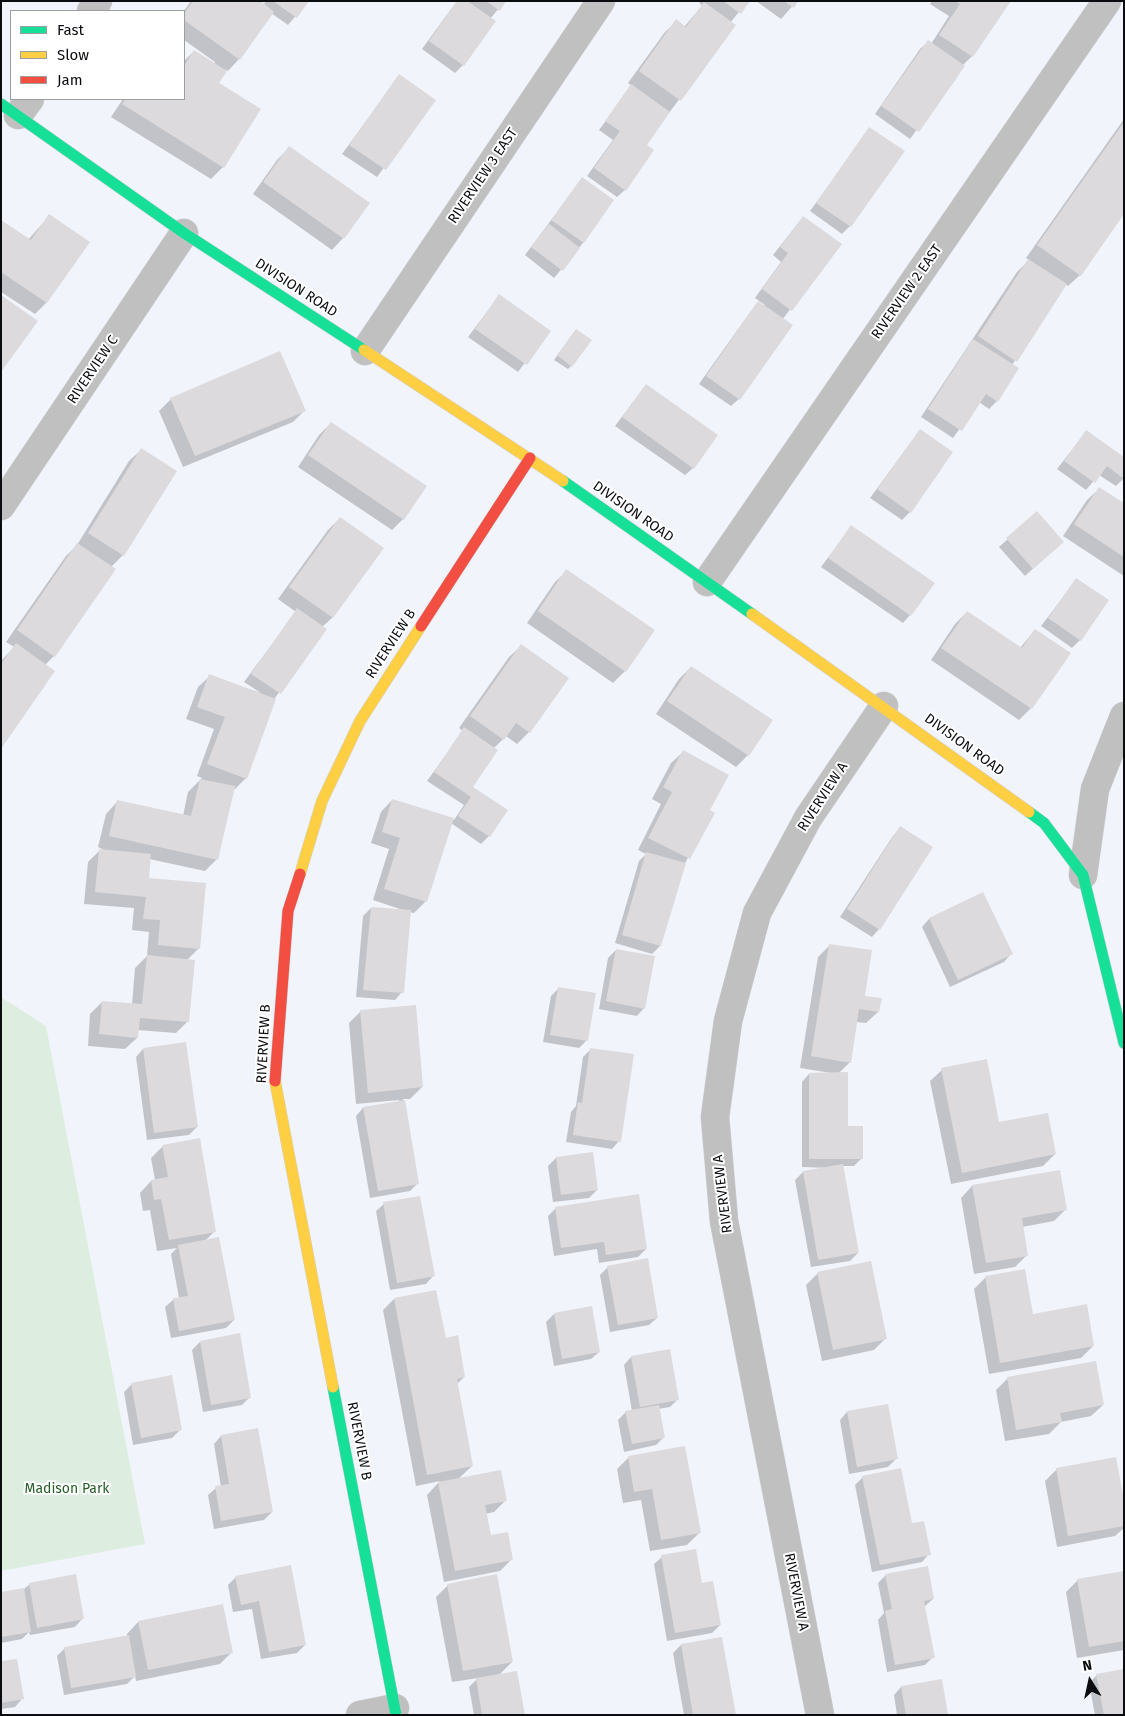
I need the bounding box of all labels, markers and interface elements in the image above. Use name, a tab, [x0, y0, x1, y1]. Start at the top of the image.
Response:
legend	[10, 10, 185, 100]
text: Fast	[57, 21, 84, 39]
text: Slow	[57, 46, 89, 64]
text: Jam	[57, 71, 83, 89]
street label: RIVERVIEW 3 EAST	[445, 125, 521, 227]
street label: RIVERVIEW 2 EAST	[868, 241, 946, 343]
street label: DIVISION ROAD	[252, 255, 340, 321]
street label: RIVERVIEW C	[64, 333, 122, 407]
street label: DIVISION ROAD	[589, 478, 677, 546]
street label: RIVERVIEW B	[362, 606, 420, 682]
street label: DIVISION ROAD	[921, 710, 1007, 780]
street label: RIVERVIEW A	[794, 759, 852, 835]
street label: RIVERVIEW B	[254, 1004, 274, 1084]
street label: RIVERVIEW A	[710, 1154, 736, 1234]
street label: RIVERVIEW B	[343, 1400, 375, 1482]
park label: Madison Park	[24, 1481, 110, 1497]
street label: RIVERVIEW A	[780, 1552, 812, 1632]
north arrow	[1065, 1656, 1115, 1706]
text: N	[1081, 1657, 1093, 1675]

